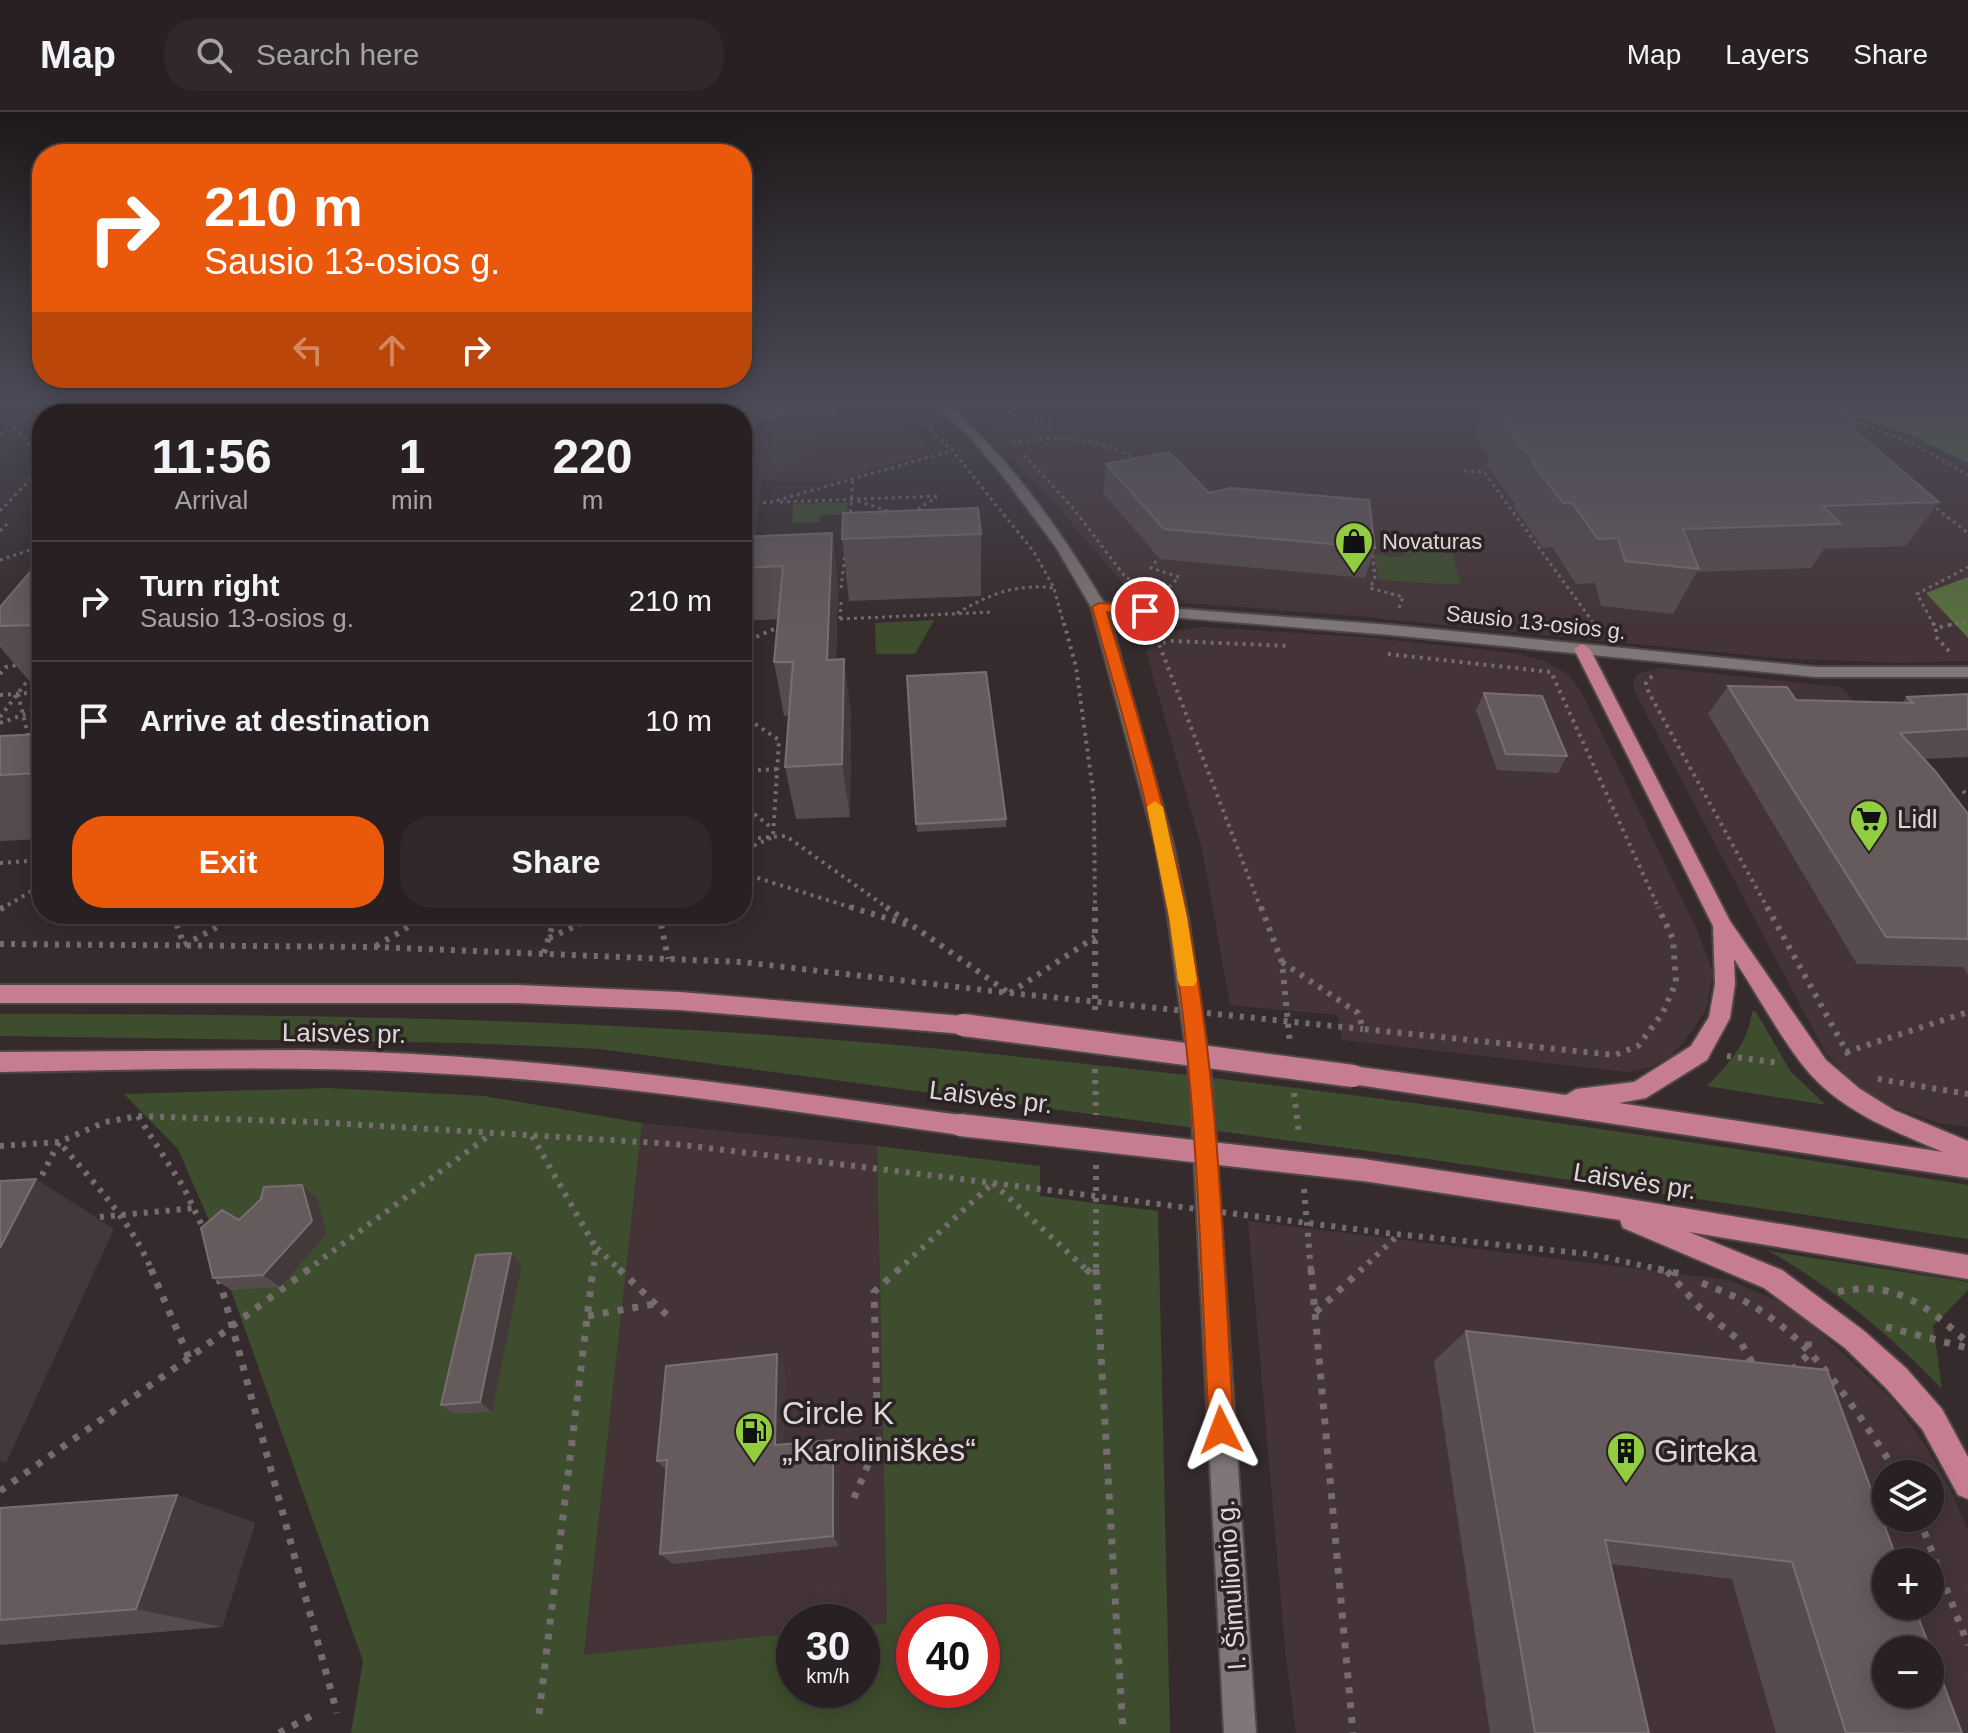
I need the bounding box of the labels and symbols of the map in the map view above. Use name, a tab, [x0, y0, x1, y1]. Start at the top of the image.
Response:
shop icon: Novaturas	[1333, 520, 1375, 575]
place label: Novaturas	[1382, 529, 1482, 554]
pin	[1111, 577, 1179, 645]
street label: Sausio 13-osios g.	[1445, 601, 1627, 644]
supermarket icon: Lidl	[1848, 798, 1890, 853]
place label: Lidl	[1897, 804, 1937, 834]
street label: Laisvės pr.	[282, 1017, 406, 1049]
street label: Laisvės pr.	[927, 1075, 1055, 1119]
street label: Laisvės pr.	[1571, 1156, 1699, 1206]
position arrow	[1179, 1388, 1263, 1472]
place label: Circle K „Karoliniškės“	[782, 1395, 976, 1468]
fuel station icon: Circle K „Karoliniškės“	[733, 1410, 775, 1465]
building icon: Girteka	[1605, 1430, 1647, 1485]
place label: Girteka	[1654, 1433, 1757, 1469]
street label: I. Šimulionio g.	[1210, 1499, 1252, 1671]
speed limit sign: 40	[896, 1604, 1000, 1708]

